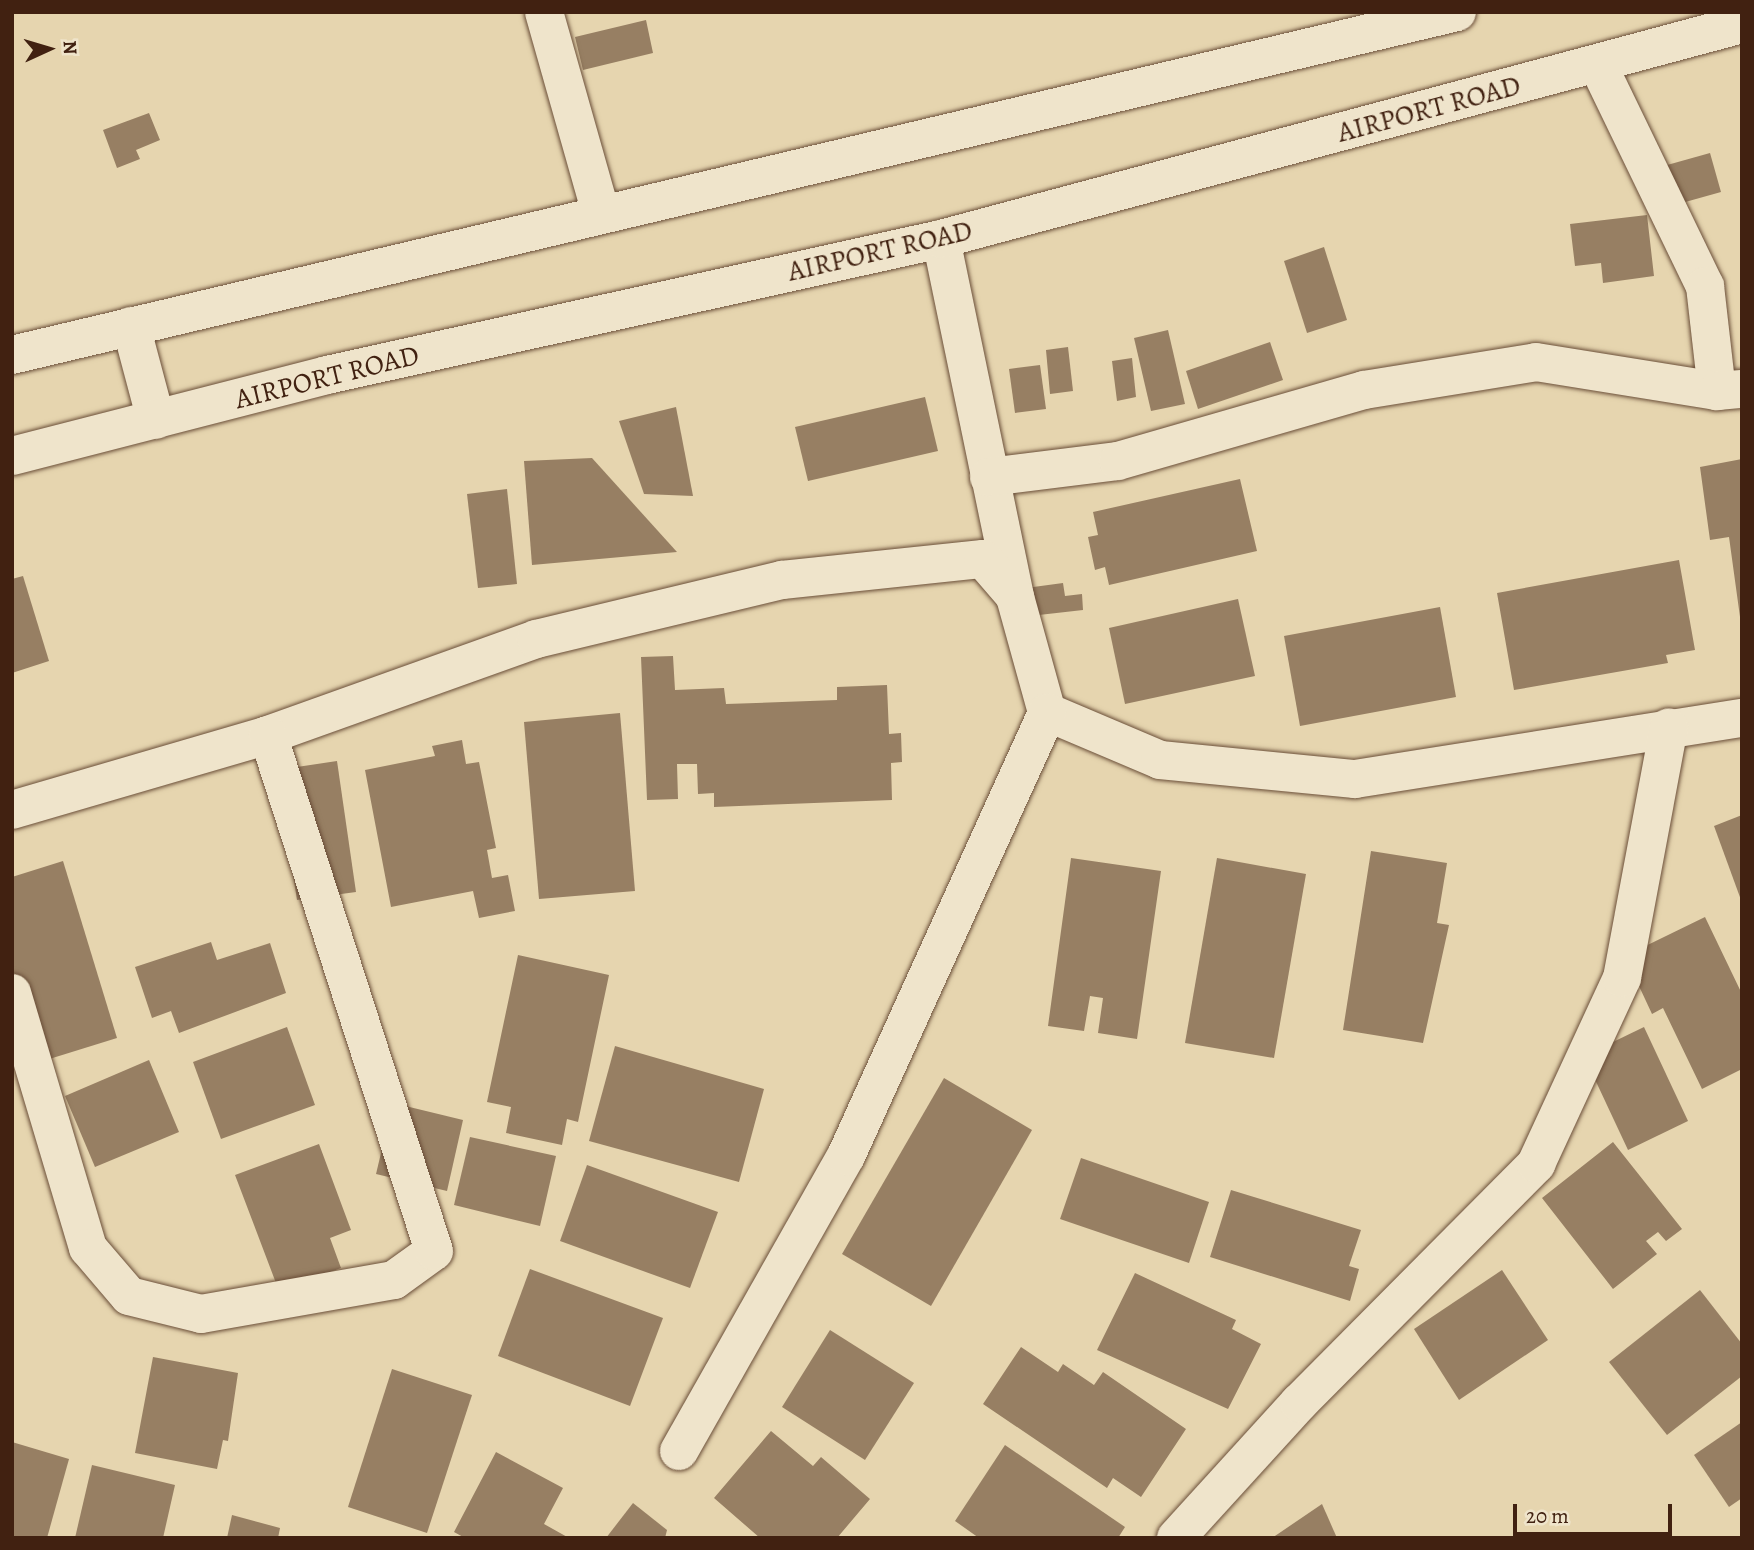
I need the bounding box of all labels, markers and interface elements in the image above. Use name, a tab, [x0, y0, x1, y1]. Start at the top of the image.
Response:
north arrow	[14, 14, 84, 84]
text: N	[56, 40, 83, 55]
street label: AIRPORT ROAD	[1334, 68, 1524, 150]
street label: AIRPORT ROAD	[784, 213, 976, 289]
street label: AIRPORT ROAD	[232, 338, 422, 416]
scale bar	[1516, 1490, 1675, 1534]
text: 20 m	[1526, 1502, 1569, 1530]

